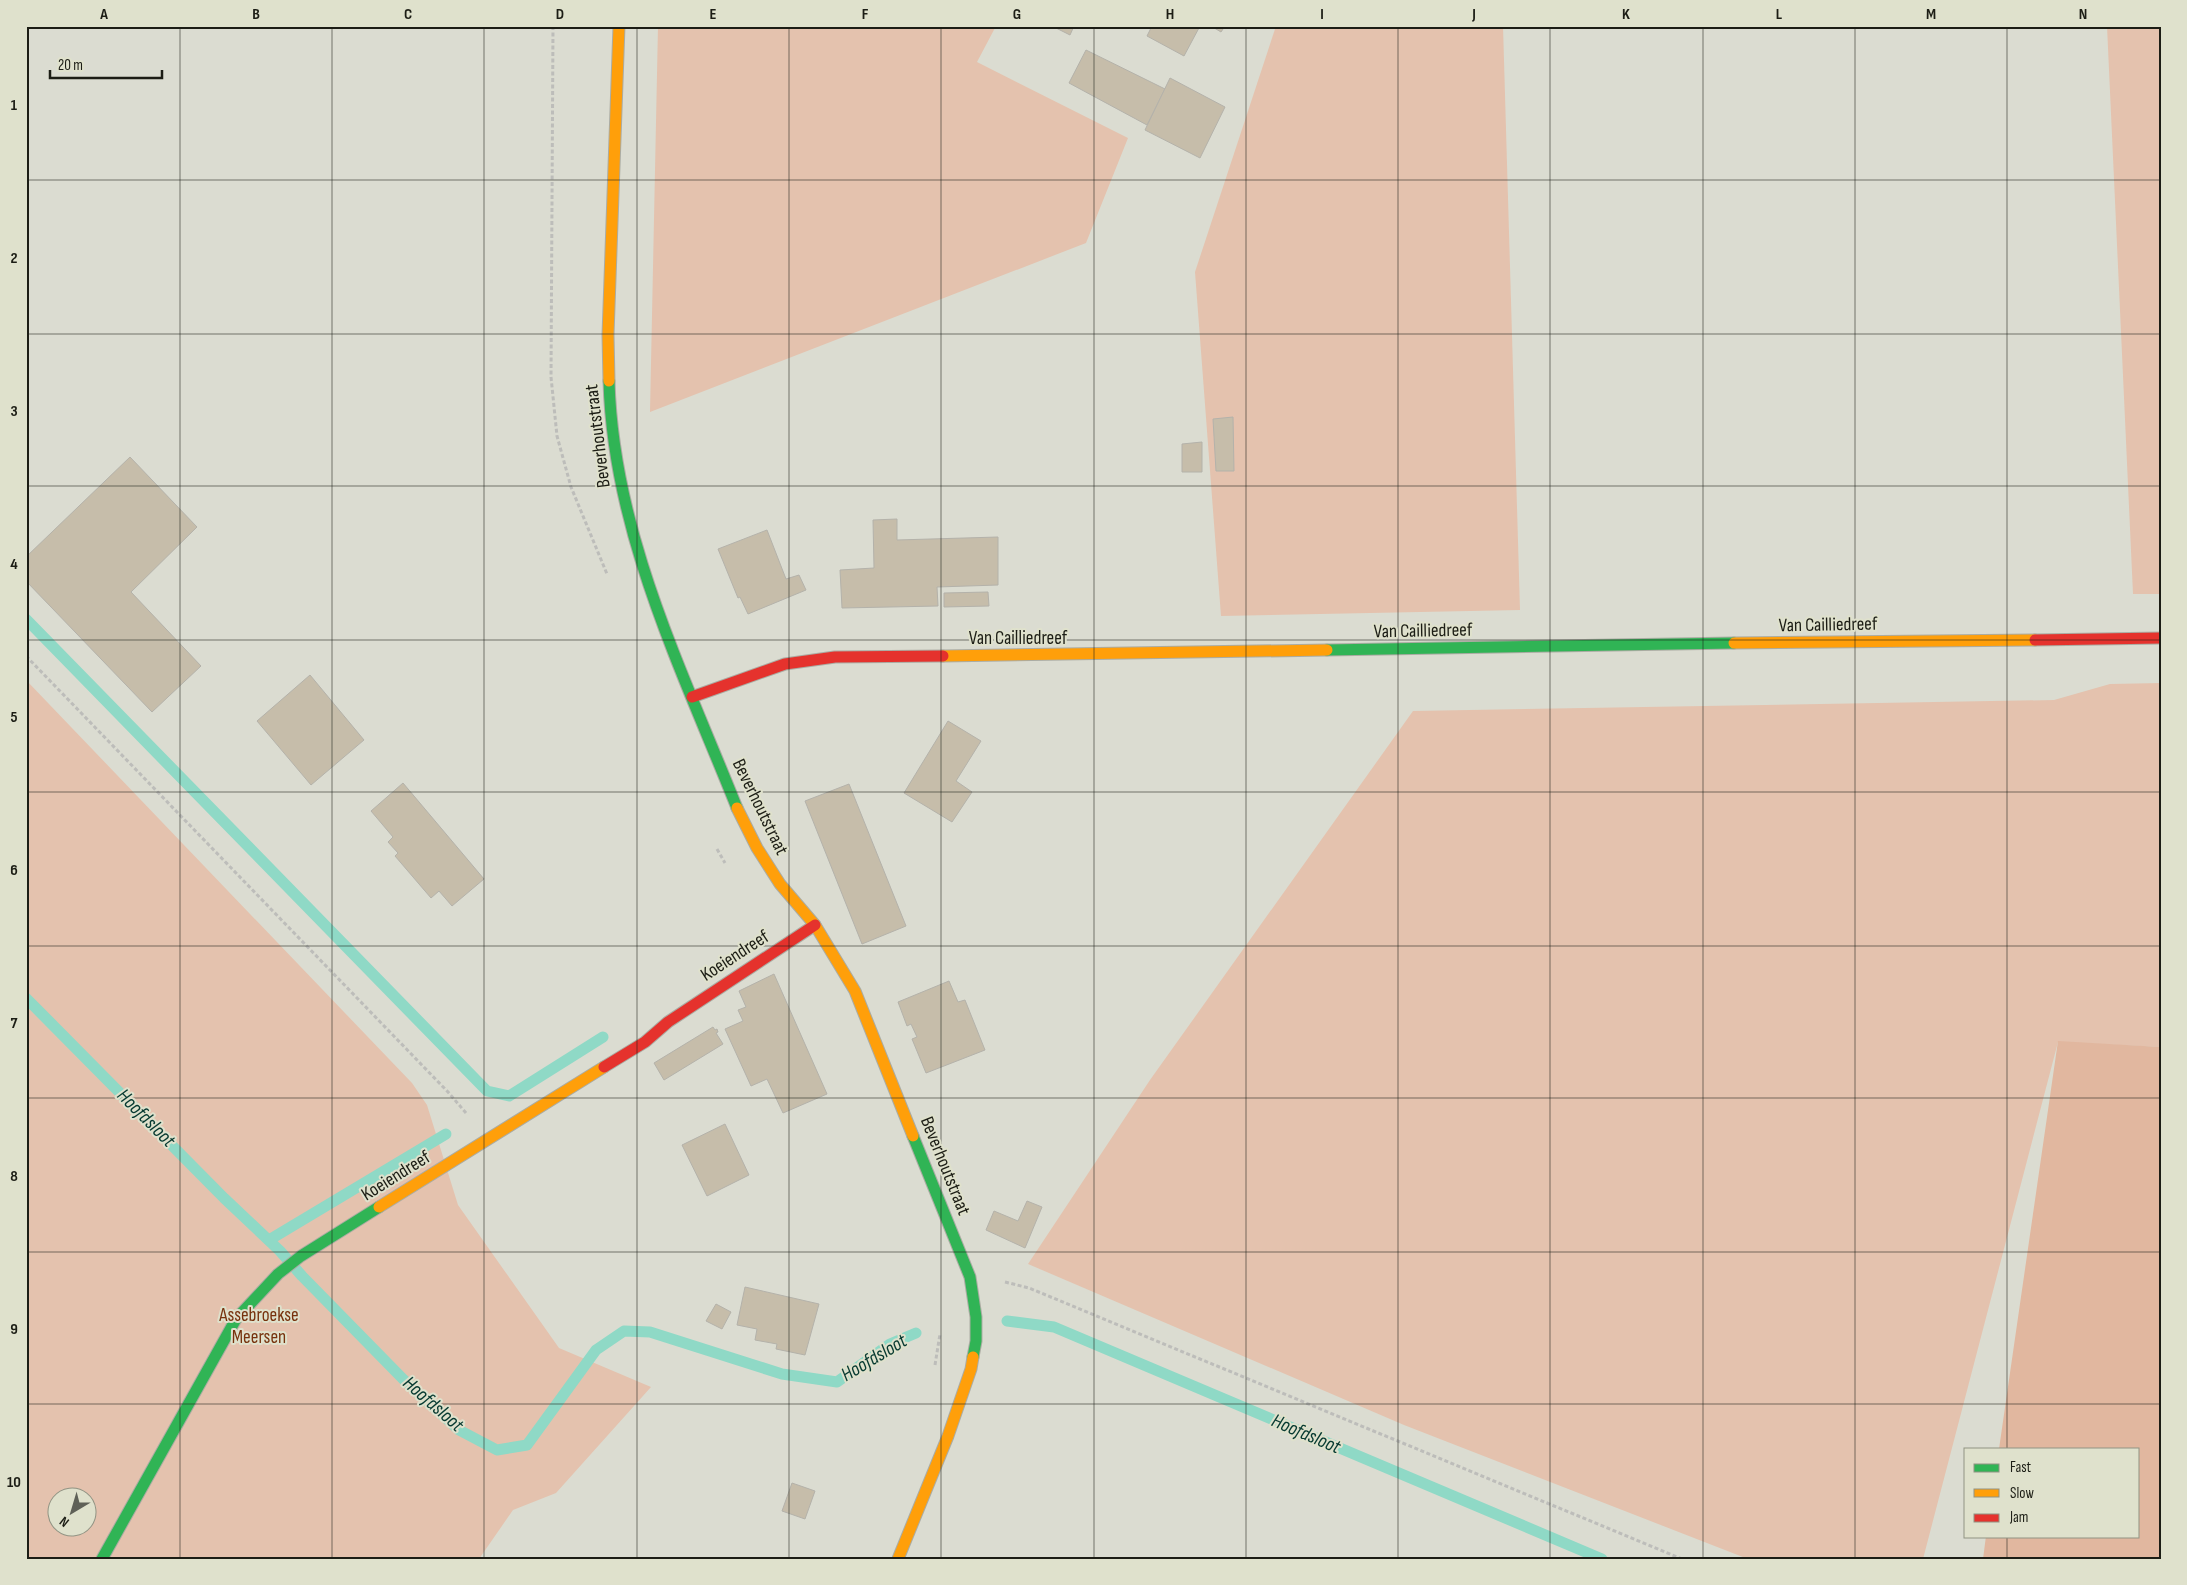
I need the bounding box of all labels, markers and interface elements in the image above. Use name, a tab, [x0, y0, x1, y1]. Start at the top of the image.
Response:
text: A	[99, 5, 108, 24]
text: B	[252, 5, 260, 24]
text: C	[404, 5, 412, 24]
text: D	[556, 5, 564, 24]
text: E	[710, 5, 717, 24]
text: F	[862, 5, 869, 24]
text: G	[1013, 5, 1021, 24]
text: H	[1166, 5, 1174, 24]
text: I	[1320, 5, 1324, 24]
text: J	[1471, 5, 1476, 24]
text: K	[1622, 5, 1630, 24]
text: L	[1776, 5, 1783, 24]
text: M	[1926, 5, 1936, 24]
text: N	[2079, 5, 2087, 24]
scale bar	[50, 48, 162, 80]
text: 20 m	[58, 56, 83, 75]
text: 1	[11, 96, 18, 115]
text: 2	[10, 249, 18, 268]
street label: Beverhoutstraat	[580, 383, 616, 489]
text: 3	[10, 402, 18, 421]
text: 4	[10, 555, 18, 574]
street label: Van Cailliedreef	[1778, 613, 1878, 637]
street label: Van Cailliedreef	[1373, 619, 1473, 643]
street label: Van Cailliedreef	[969, 627, 1068, 650]
text: 5	[10, 708, 18, 727]
street label: Beverhoutstraat	[727, 755, 793, 859]
text: 6	[10, 861, 18, 880]
street label: Koeiendreef	[696, 925, 774, 987]
text: 7	[11, 1014, 18, 1033]
water label: Hoofdsloot	[112, 1084, 181, 1153]
street label: Beverhoutstraat	[915, 1113, 975, 1219]
street label: Koeiendreef	[357, 1146, 435, 1206]
text: 8	[10, 1167, 18, 1186]
park label: Assebroekse Meersen	[218, 1304, 299, 1349]
text: 9	[10, 1320, 18, 1339]
water label: Hoofdsloot	[837, 1329, 912, 1387]
water label: Hoofdsloot	[398, 1371, 469, 1438]
water label: Hoofdsloot	[1268, 1409, 1345, 1460]
legend	[1964, 1448, 2140, 1538]
text: Fast	[2010, 1458, 2032, 1477]
text: 10	[7, 1473, 21, 1492]
text: Slow	[2010, 1484, 2034, 1503]
north arrow	[48, 1488, 98, 1538]
text: Jam	[2009, 1508, 2028, 1527]
text: N	[56, 1513, 72, 1531]

